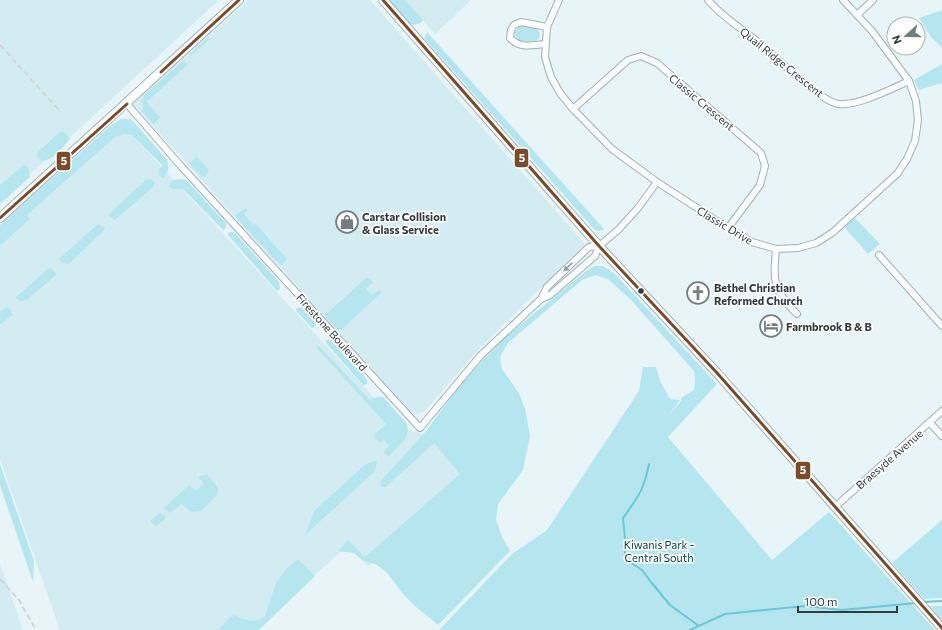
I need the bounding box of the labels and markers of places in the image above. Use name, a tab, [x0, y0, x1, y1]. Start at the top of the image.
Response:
shop icon: Carstar Collision & Glass Service	[334, 209, 360, 235]
place label: Carstar Collision & Glass Service	[362, 210, 446, 236]
church icon: Bethel Christian Reformed Church	[685, 280, 711, 306]
place label: Bethel Christian Reformed Church	[714, 281, 803, 307]
unlabelled marker	[636, 286, 646, 296]
hotel icon: Farmbrook B & B	[758, 313, 784, 339]
place label: Farmbrook B & B	[786, 320, 872, 333]

